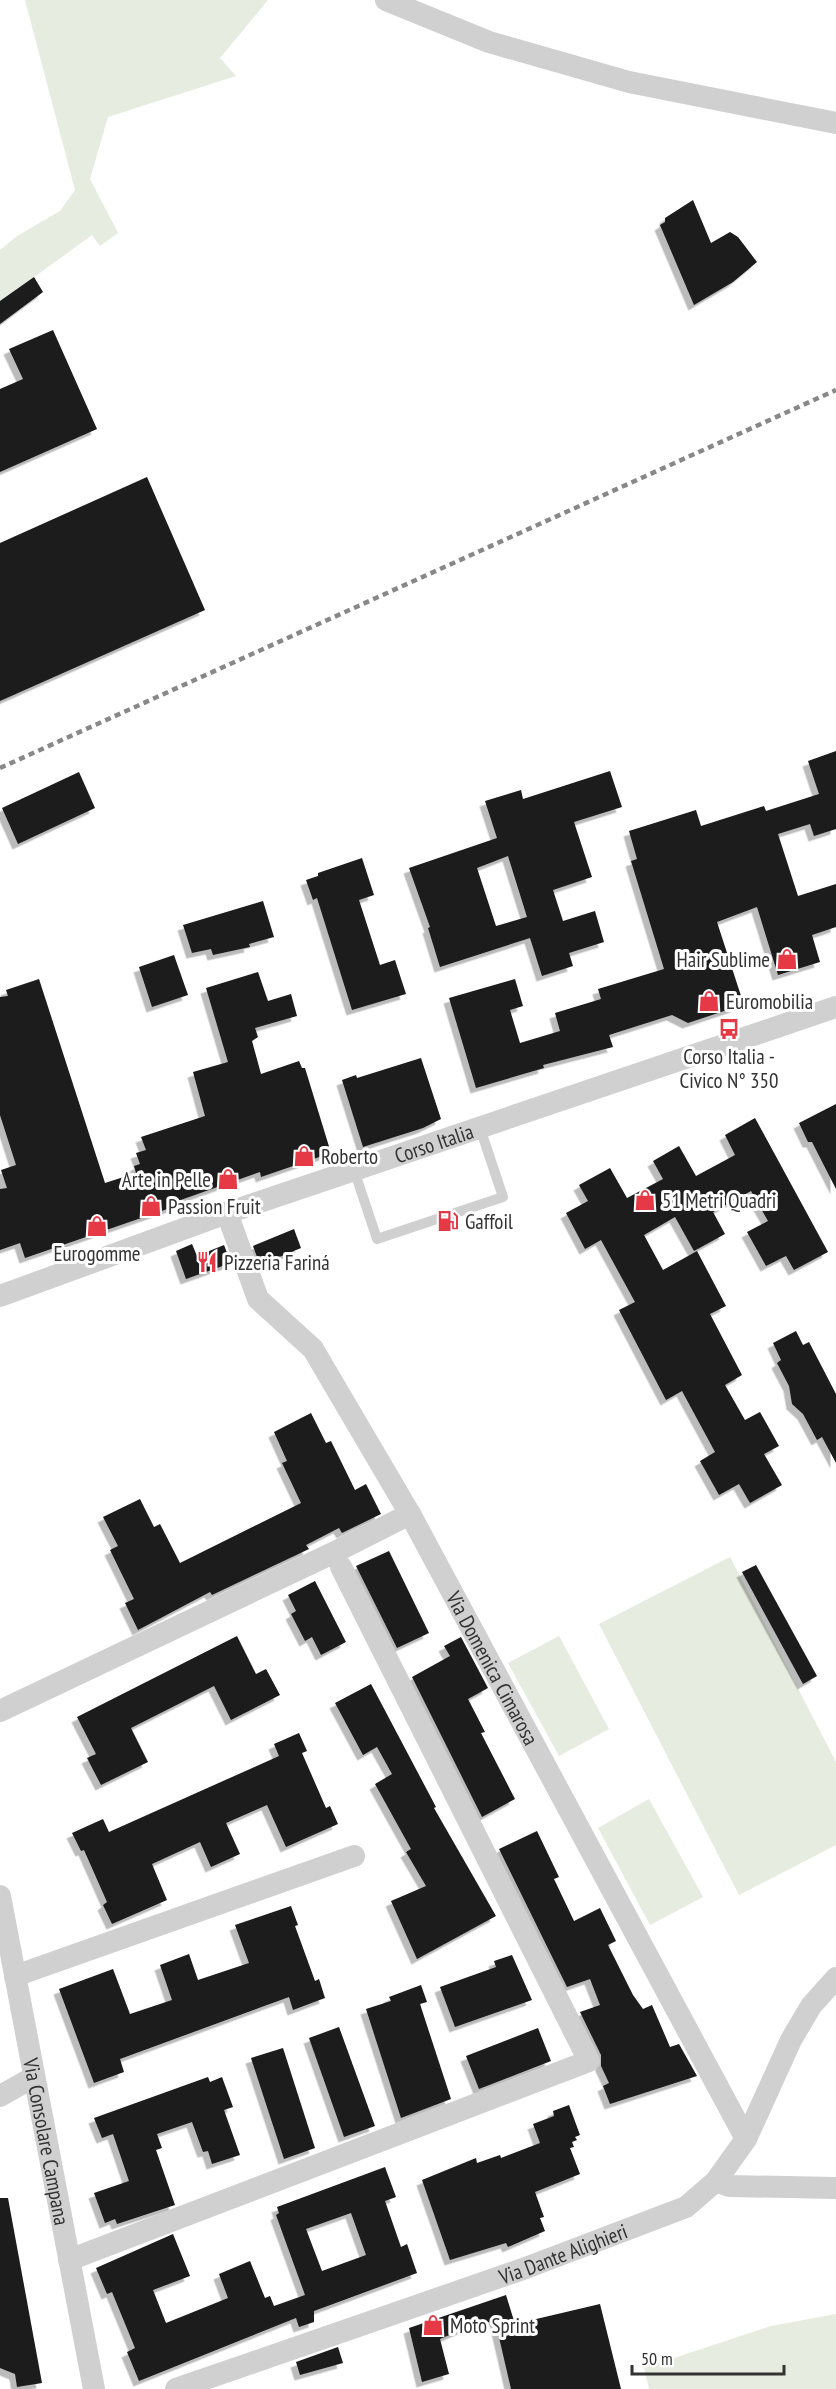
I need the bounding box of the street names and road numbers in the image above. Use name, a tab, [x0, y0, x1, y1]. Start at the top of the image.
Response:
street label: Corso Italia	[391, 1117, 477, 1169]
street label: Via Domenica Cimarosa	[440, 1586, 545, 1749]
street label: Via Consolare Campana	[17, 2055, 76, 2227]
street label: Via Dante Alighieri	[494, 2217, 631, 2290]

